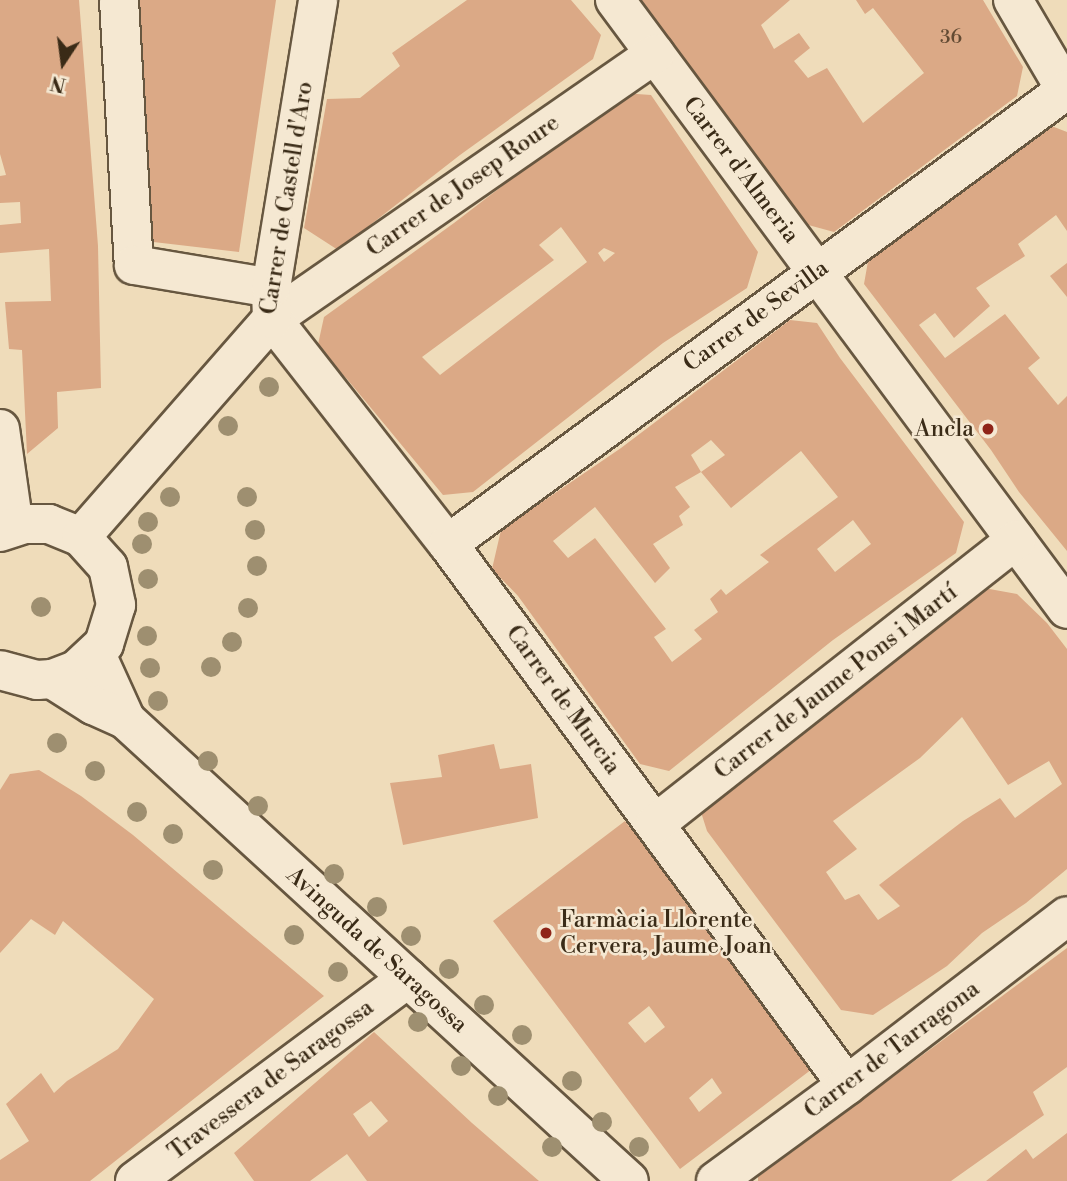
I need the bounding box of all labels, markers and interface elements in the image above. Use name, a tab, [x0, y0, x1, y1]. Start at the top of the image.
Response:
house number: 36	[940, 27, 962, 49]
north arrow	[28, 28, 98, 98]
text: N	[48, 70, 68, 97]
street label: Carrer de Castell d'Aro	[255, 80, 319, 316]
street label: Carrer d'Almeria	[677, 91, 805, 249]
street label: Carrer de Josep Roure	[361, 109, 565, 263]
street label: Carrer de Sevilla	[678, 254, 834, 378]
place label: Ancla	[915, 415, 974, 443]
marker: Ancla	[980, 421, 996, 437]
street label: Carrer de Jaume Pons i Martí	[709, 579, 963, 785]
street label: Carrer de Murcia	[500, 620, 626, 780]
street label: Avinguda de Saragossa	[281, 861, 473, 1039]
place label: Farmàcia Llorente Cervera, Jaume Joan	[560, 906, 772, 960]
marker: Farmàcia Llorente Cervera, Jaume Joan	[538, 925, 554, 941]
street label: Carrer de Tarragona	[799, 975, 985, 1125]
street label: Travessera de Saragossa	[163, 994, 379, 1166]

